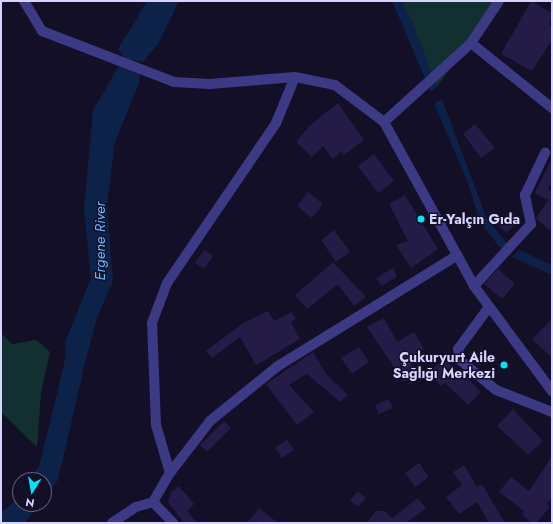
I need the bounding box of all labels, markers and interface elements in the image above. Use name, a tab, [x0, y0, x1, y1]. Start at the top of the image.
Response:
water label: Ergene River	[92, 202, 110, 280]
place label: Er-Yalçın Gıda	[429, 211, 520, 227]
marker: Er-Yalçın Gıda	[416, 214, 426, 224]
place label: Çukuryurt Aile Sağlığı Merkezi	[393, 349, 495, 382]
marker: Çukuryurt Aile Sağlığı Merkezi	[498, 359, 510, 371]
north arrow	[12, 472, 52, 512]
text: N	[24, 494, 36, 511]

